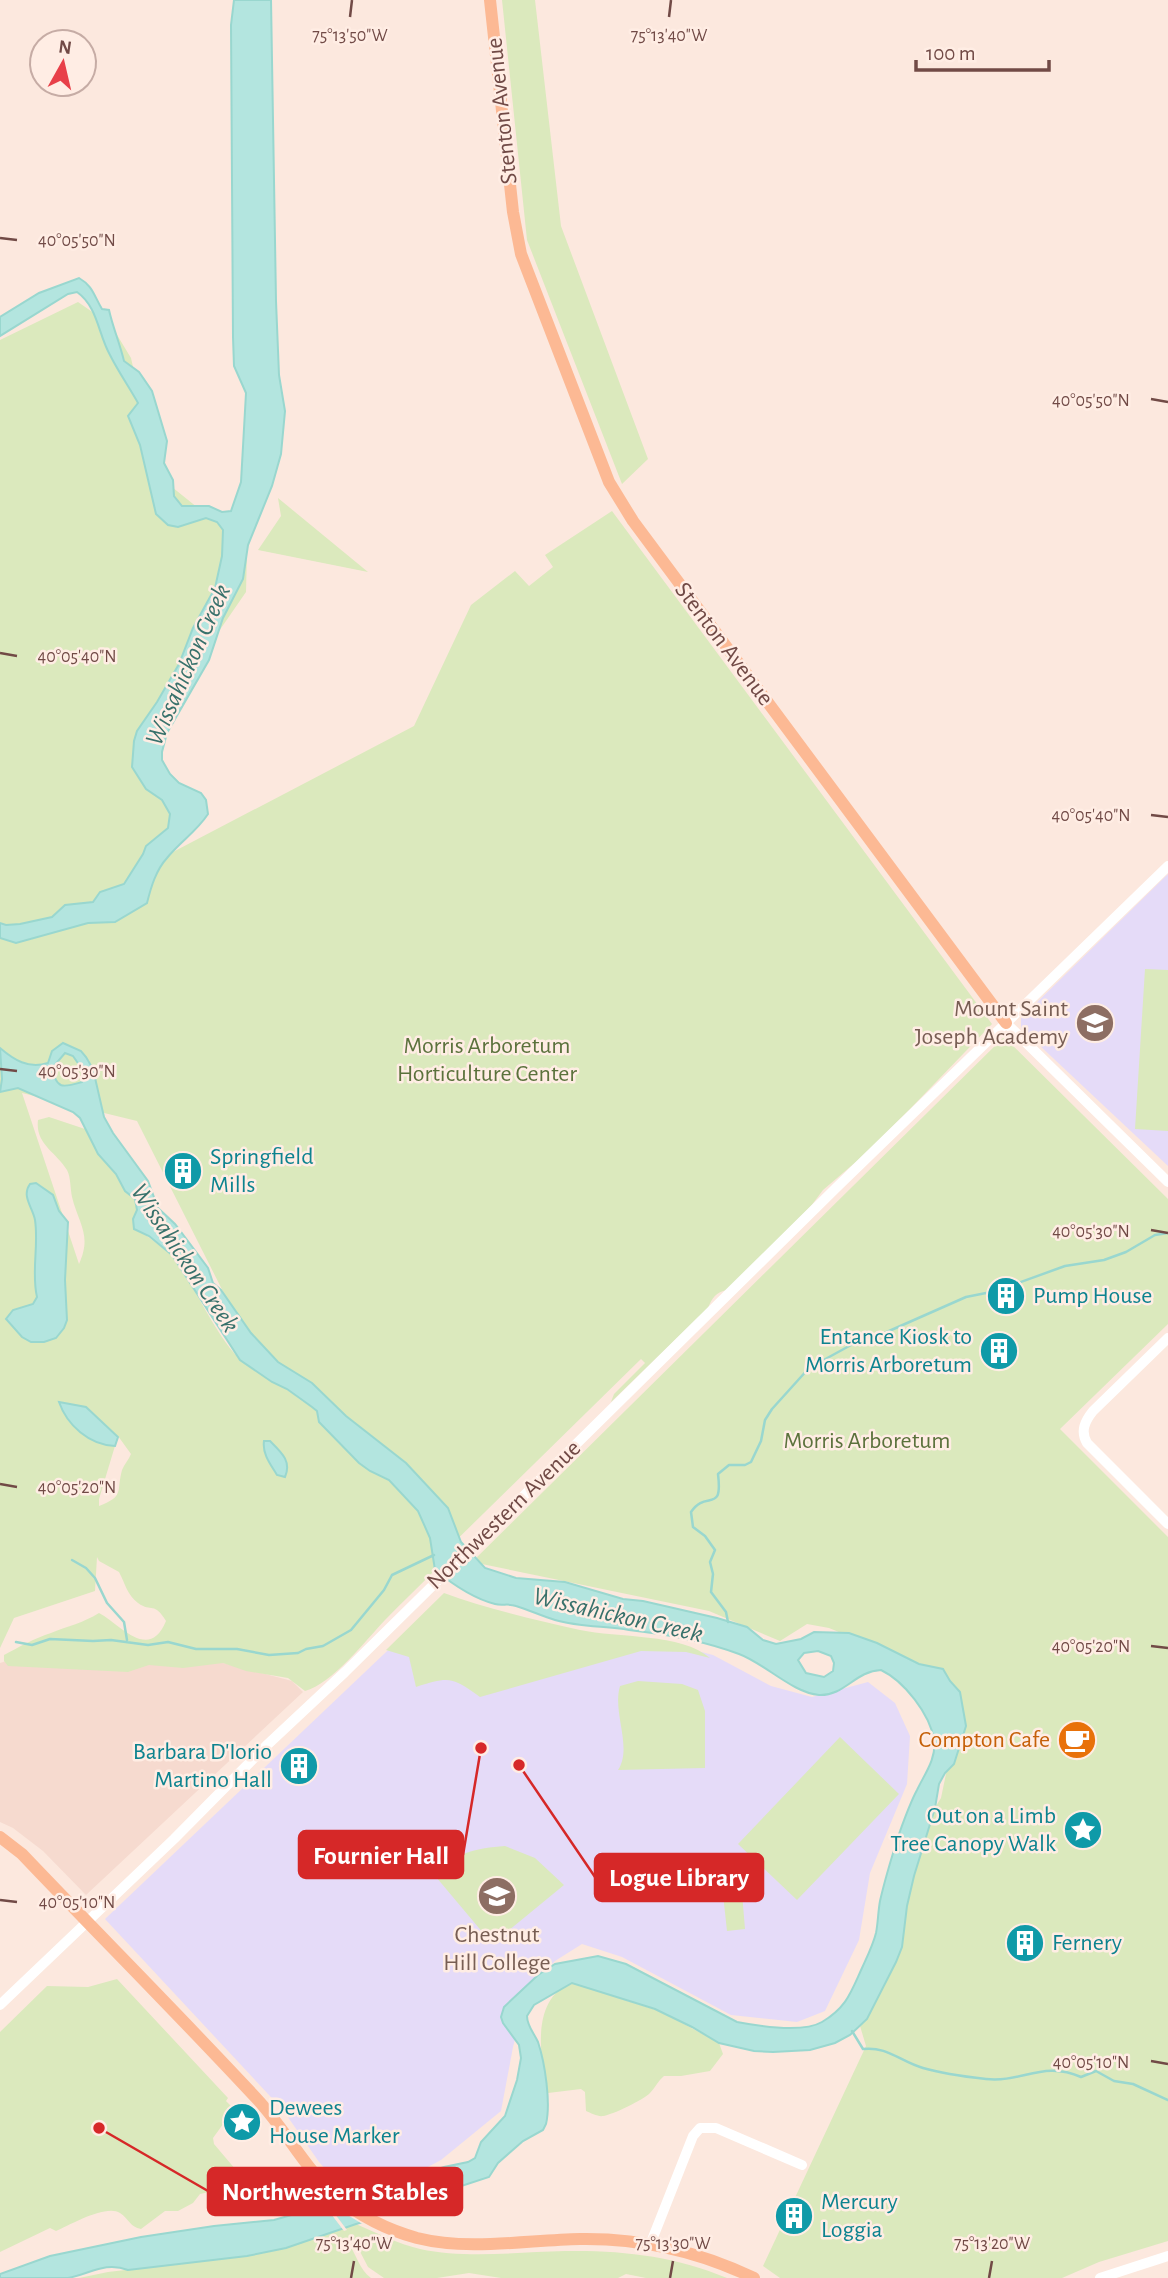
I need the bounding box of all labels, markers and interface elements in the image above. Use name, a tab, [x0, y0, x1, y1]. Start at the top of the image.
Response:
text: 75°13'50"W	[312, 27, 388, 45]
text: 75°13'40"W	[631, 27, 707, 45]
north arrow	[28, 28, 98, 98]
scale bar	[916, 28, 1049, 72]
text: N	[57, 37, 73, 58]
street label: Stenton Avenue	[482, 37, 522, 185]
text: 100 m	[926, 43, 976, 64]
text: 40°05'50"N	[38, 232, 116, 250]
text: 40°05'50"N	[1052, 392, 1130, 410]
street label: Stenton Avenue	[670, 578, 778, 710]
water label: Wissahickon Creek	[141, 581, 235, 749]
text: 40°05'40"N	[38, 648, 116, 666]
text: 40°05'40"N	[1052, 807, 1130, 825]
place label: Mount Saint Joseph Academy	[915, 997, 1068, 1049]
school or university icon: Mount Saint Joseph Academy	[1074, 1002, 1116, 1044]
park label: Morris Arboretum Horticulture Center	[397, 1034, 577, 1086]
text: 40°05'30"N	[38, 1063, 116, 1081]
place label: Springfield Mills	[210, 1145, 314, 1197]
building icon: Springfield Mills	[162, 1150, 204, 1192]
water label: Wissahickon Creek	[126, 1179, 244, 1337]
text: 40°05'30"N	[1052, 1223, 1130, 1241]
building icon: Pump House	[985, 1275, 1027, 1317]
place label: Pump House	[1033, 1284, 1152, 1308]
place label: Entance Kiosk to Morris Arboretum	[805, 1325, 972, 1377]
building icon: Entance Kiosk to Morris Arboretum	[978, 1330, 1020, 1372]
park label: Morris Arboretum	[783, 1429, 951, 1453]
street label: Northwestern Avenue	[423, 1436, 585, 1594]
text: 40°05'20"N	[38, 1479, 116, 1497]
water label: Wissahickon Creek	[531, 1583, 705, 1647]
text: 40°05'20"N	[1052, 1638, 1130, 1656]
cafe icon: Compton Cafe	[1056, 1719, 1098, 1761]
place label: Compton Cafe	[919, 1728, 1050, 1752]
place label: Barbara D'Iorio Martino Hall	[133, 1740, 272, 1792]
building icon: Barbara D'Iorio Martino Hall	[278, 1745, 320, 1787]
place label: Out on a Limb Tree Canopy Walk	[890, 1804, 1056, 1856]
place icon: Out on a Limb Tree Canopy Walk	[1062, 1809, 1104, 1851]
callout: Fournier Hall	[299, 1831, 463, 1878]
text: Fournier Hall	[313, 1843, 449, 1869]
callout: Logue Library	[595, 1854, 763, 1901]
text: Logue Library	[609, 1865, 749, 1891]
school or university icon: Chestnut Hill College	[476, 1875, 518, 1917]
text: 40°05'10"N	[39, 1894, 115, 1912]
building icon: Fernery	[1004, 1922, 1046, 1964]
place label: Chestnut Hill College	[443, 1923, 551, 1975]
place label: Fernery	[1052, 1931, 1122, 1955]
text: 40°05'10"N	[1053, 2054, 1129, 2072]
place label: Dewees House Marker	[269, 2096, 400, 2148]
place icon: Dewees House Marker	[221, 2101, 263, 2143]
callout: Northwestern Stables	[208, 2168, 462, 2215]
text: Northwestern Stables	[222, 2179, 448, 2205]
place label: Mercury Loggia	[821, 2190, 898, 2242]
building icon: Mercury Loggia	[773, 2195, 815, 2237]
text: 75°13'40"W	[316, 2235, 392, 2253]
text: 75°13'30"W	[635, 2235, 711, 2253]
text: 75°13'20"W	[954, 2235, 1030, 2253]

